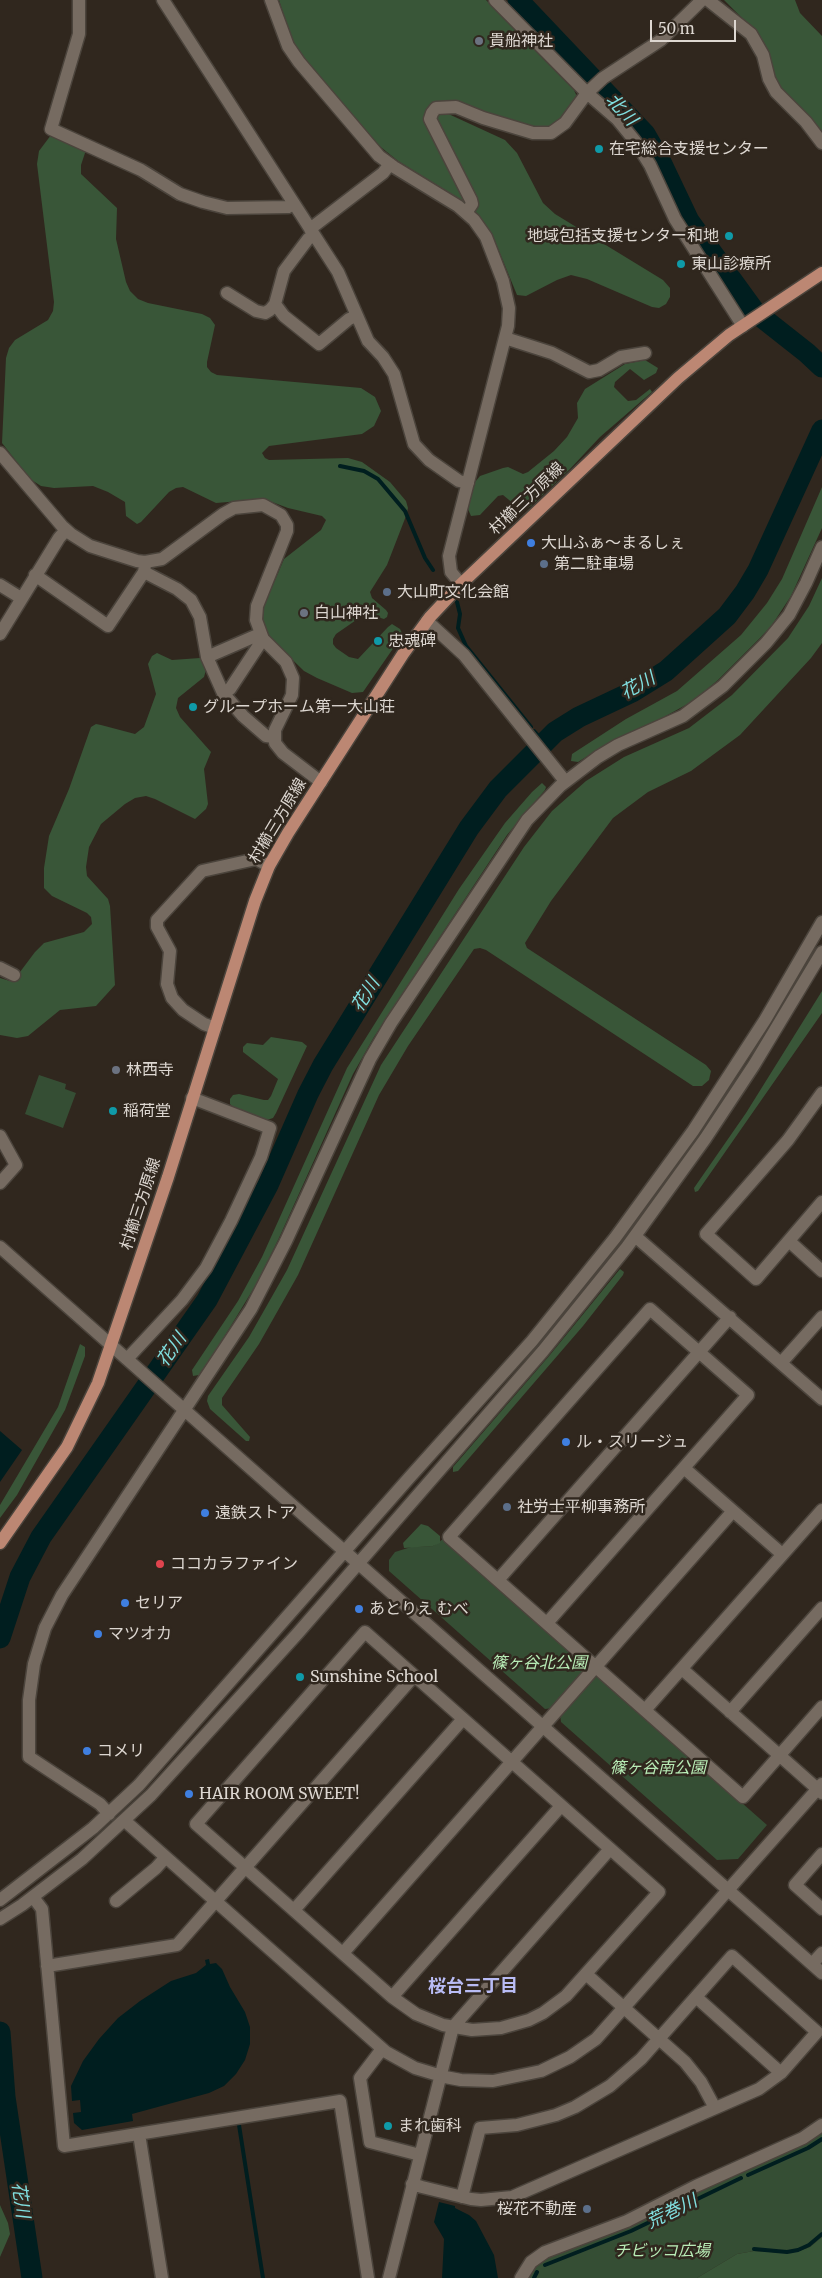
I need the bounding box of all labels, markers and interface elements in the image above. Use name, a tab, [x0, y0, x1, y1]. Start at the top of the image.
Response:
scale bar	[652, 10, 738, 42]
text: 50 m	[658, 19, 695, 38]
place label: 貴船神社	[489, 31, 553, 51]
marker: 貴船神社	[473, 35, 485, 47]
water label: 北川	[601, 89, 641, 131]
place label: 在宅総合支援センター	[609, 139, 769, 159]
marker: 在宅総合支援センター	[593, 143, 605, 155]
place label: 地域包括支援センター和地	[527, 226, 719, 246]
marker: 地域包括支援センター和地	[723, 230, 735, 242]
place label: 東山診療所	[691, 254, 771, 274]
marker: 東山診療所	[675, 258, 687, 270]
street label: 村櫛三方原線	[486, 459, 568, 539]
place label: 大山ふぁ～まるしぇ	[541, 533, 685, 553]
marker: 大山ふぁ～まるしぇ	[525, 537, 537, 549]
place label: 第二駐車場	[554, 554, 634, 574]
marker: 第二駐車場	[538, 558, 550, 570]
place label: 大山町文化会館	[397, 582, 509, 602]
marker: 大山町文化会館	[381, 586, 393, 598]
place label: 白山神社	[314, 603, 378, 623]
marker: 白山神社	[298, 607, 310, 619]
place label: 忠魂碑	[388, 631, 436, 651]
marker: 忠魂碑	[372, 635, 384, 647]
water label: 花川	[617, 668, 659, 704]
place label: グループホーム第一大山荘	[203, 697, 395, 717]
marker: グループホーム第一大山荘	[187, 701, 199, 713]
street label: 村櫛三方原線	[245, 775, 311, 867]
water label: 花川	[347, 974, 385, 1016]
place label: 林西寺	[126, 1060, 174, 1080]
marker: 林西寺	[110, 1064, 122, 1076]
place label: 稲荷堂	[123, 1101, 171, 1121]
marker: 稲荷堂	[107, 1105, 119, 1117]
street label: 村櫛三方原線	[117, 1155, 165, 1253]
water label: 花川	[153, 1329, 191, 1371]
place label: ル・スリージュ	[576, 1432, 688, 1452]
marker: ル・スリージュ	[560, 1436, 572, 1448]
place label: 社労士平柳事務所	[517, 1497, 645, 1517]
marker: 社労士平柳事務所	[501, 1501, 513, 1513]
place label: 遠鉄ストア	[215, 1503, 295, 1523]
marker: 遠鉄ストア	[199, 1507, 211, 1519]
place label: ココカラファイン	[170, 1554, 298, 1574]
marker: ココカラファイン	[154, 1558, 166, 1570]
place label: セリア	[135, 1593, 183, 1613]
marker: セリア	[119, 1597, 131, 1609]
place label: あとりえ むべ	[369, 1599, 469, 1619]
marker: あとりえ むべ	[353, 1603, 365, 1615]
place label: マツオカ	[108, 1624, 172, 1644]
marker: マツオカ	[92, 1628, 104, 1640]
park label: 篠ヶ谷北公園	[491, 1653, 587, 1673]
place label: Sunshine School	[310, 1667, 438, 1687]
marker: Sunshine School	[294, 1671, 306, 1683]
place label: コメリ	[97, 1741, 145, 1761]
marker: コメリ	[81, 1745, 93, 1757]
park label: 篠ヶ谷南公園	[610, 1758, 706, 1778]
place label: HAIR ROOM SWEET!	[199, 1784, 360, 1804]
marker: HAIR ROOM SWEET!	[183, 1788, 195, 1800]
district label: 桜台三丁目	[428, 1976, 518, 1998]
place label: まれ歯科	[398, 2116, 462, 2136]
marker: まれ歯科	[382, 2120, 394, 2132]
water label: 花川	[7, 2181, 33, 2219]
water label: 荒巻川	[643, 2190, 701, 2234]
place label: 桜花不動産	[497, 2199, 577, 2219]
marker: 桜花不動産	[581, 2203, 593, 2215]
park label: チビッコ広場	[614, 2241, 710, 2261]

